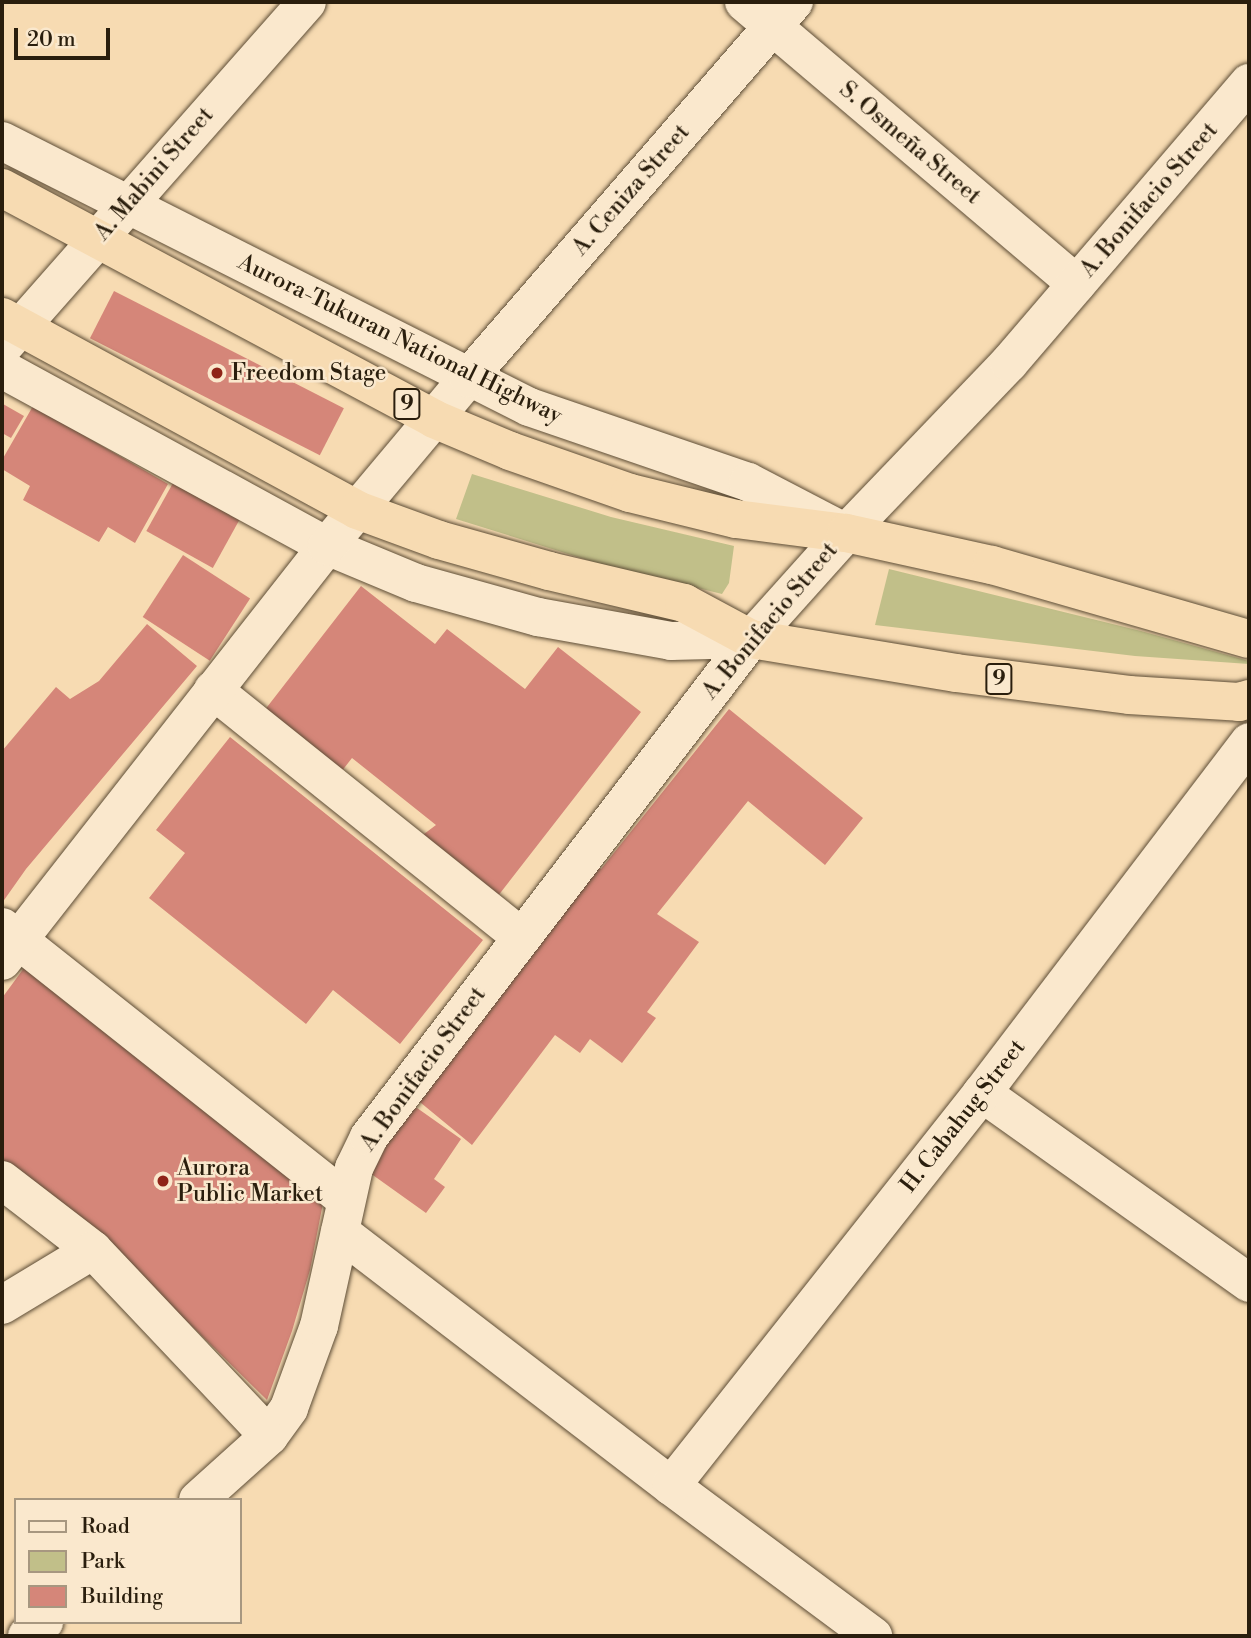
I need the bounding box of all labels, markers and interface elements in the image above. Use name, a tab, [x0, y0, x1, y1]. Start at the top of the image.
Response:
scale bar	[18, 14, 114, 58]
text: 20 m	[27, 27, 76, 53]
street label: S. Osmeña Street	[834, 76, 986, 210]
street label: A. Mabini Street	[89, 102, 219, 246]
street label: A. Bonifacio Street	[1074, 117, 1224, 283]
street label: A. Ceniza Street	[566, 119, 696, 261]
street label: Aurora-Tukuran National Highway	[233, 248, 567, 430]
place label: Freedom Stage	[231, 359, 386, 387]
marker: Freedom Stage	[209, 365, 225, 381]
road number: 9	[393, 386, 421, 422]
street label: A. Bonifacio Street	[696, 537, 844, 705]
road number: 9	[985, 662, 1013, 696]
street label: A. Bonifacio Street	[354, 982, 492, 1156]
street label: H. Cabahug Street	[895, 1034, 1031, 1198]
place label: Aurora Public Market	[177, 1154, 323, 1208]
marker: Aurora Public Market	[155, 1173, 171, 1189]
legend	[14, 1498, 242, 1624]
text: Road	[81, 1514, 130, 1540]
text: Park	[81, 1549, 125, 1575]
text: Building	[81, 1584, 163, 1610]

